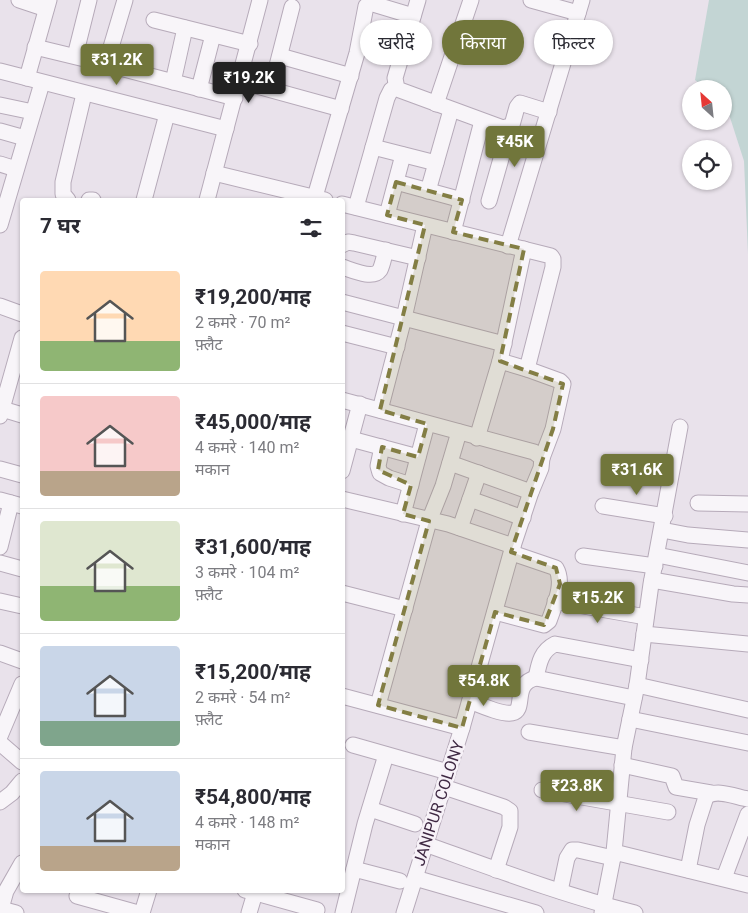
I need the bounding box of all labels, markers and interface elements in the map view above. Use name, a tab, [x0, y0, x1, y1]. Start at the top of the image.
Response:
chip: खरीदें	[360, 20, 432, 65]
chip: किराया	[442, 20, 524, 65]
chip: फ़िल्टर	[534, 20, 613, 65]
pin: ₹31.2K	[76, 44, 158, 86]
text: ₹31.2K	[92, 50, 142, 69]
pin: ₹19.2K	[208, 62, 290, 104]
text: ₹19.2K	[224, 68, 274, 87]
north arrow	[682, 80, 732, 130]
map controls	[682, 80, 732, 190]
pin: ₹45K	[485, 126, 545, 168]
text: ₹45K	[497, 132, 533, 151]
button: locate	[682, 140, 732, 190]
text: 7 घर	[40, 214, 80, 238]
icon: filters	[297, 214, 325, 242]
text: ₹19,200/माह	[195, 285, 311, 309]
icon: home	[80, 291, 140, 351]
text: 2 कमरे · 70 m²	[195, 313, 290, 332]
text: फ़्लैट	[195, 335, 223, 354]
text: ₹45,000/माह	[195, 410, 311, 434]
icon: home	[80, 416, 140, 476]
text: 4 कमरे · 140 m²	[195, 438, 299, 457]
pin: ₹31.6K	[596, 454, 678, 496]
text: मकान	[195, 460, 230, 479]
text: ₹31.6K	[612, 460, 662, 479]
text: ₹31,600/माह	[195, 535, 311, 559]
icon: home	[80, 541, 140, 601]
text: 3 कमरे · 104 m²	[195, 563, 299, 582]
pin: ₹15.2K	[557, 582, 639, 624]
text: फ़्लैट	[195, 585, 223, 604]
text: ₹15.2K	[573, 588, 623, 607]
text: ₹15,200/माह	[195, 660, 311, 684]
pin: ₹54.8K	[443, 664, 525, 707]
icon: home	[80, 666, 140, 726]
text: ₹54.8K	[459, 671, 509, 690]
text: 2 कमरे · 54 m²	[195, 688, 290, 707]
text: फ़्लैट	[195, 710, 223, 729]
street label: JANIPUR COLONY	[409, 738, 468, 868]
pin: ₹23.8K	[536, 770, 618, 812]
text: ₹23.8K	[552, 776, 602, 795]
text: ₹54,800/माह	[195, 785, 311, 809]
icon: home	[80, 791, 140, 851]
text: 4 कमरे · 148 m²	[195, 813, 299, 832]
text: मकान	[195, 835, 230, 854]

